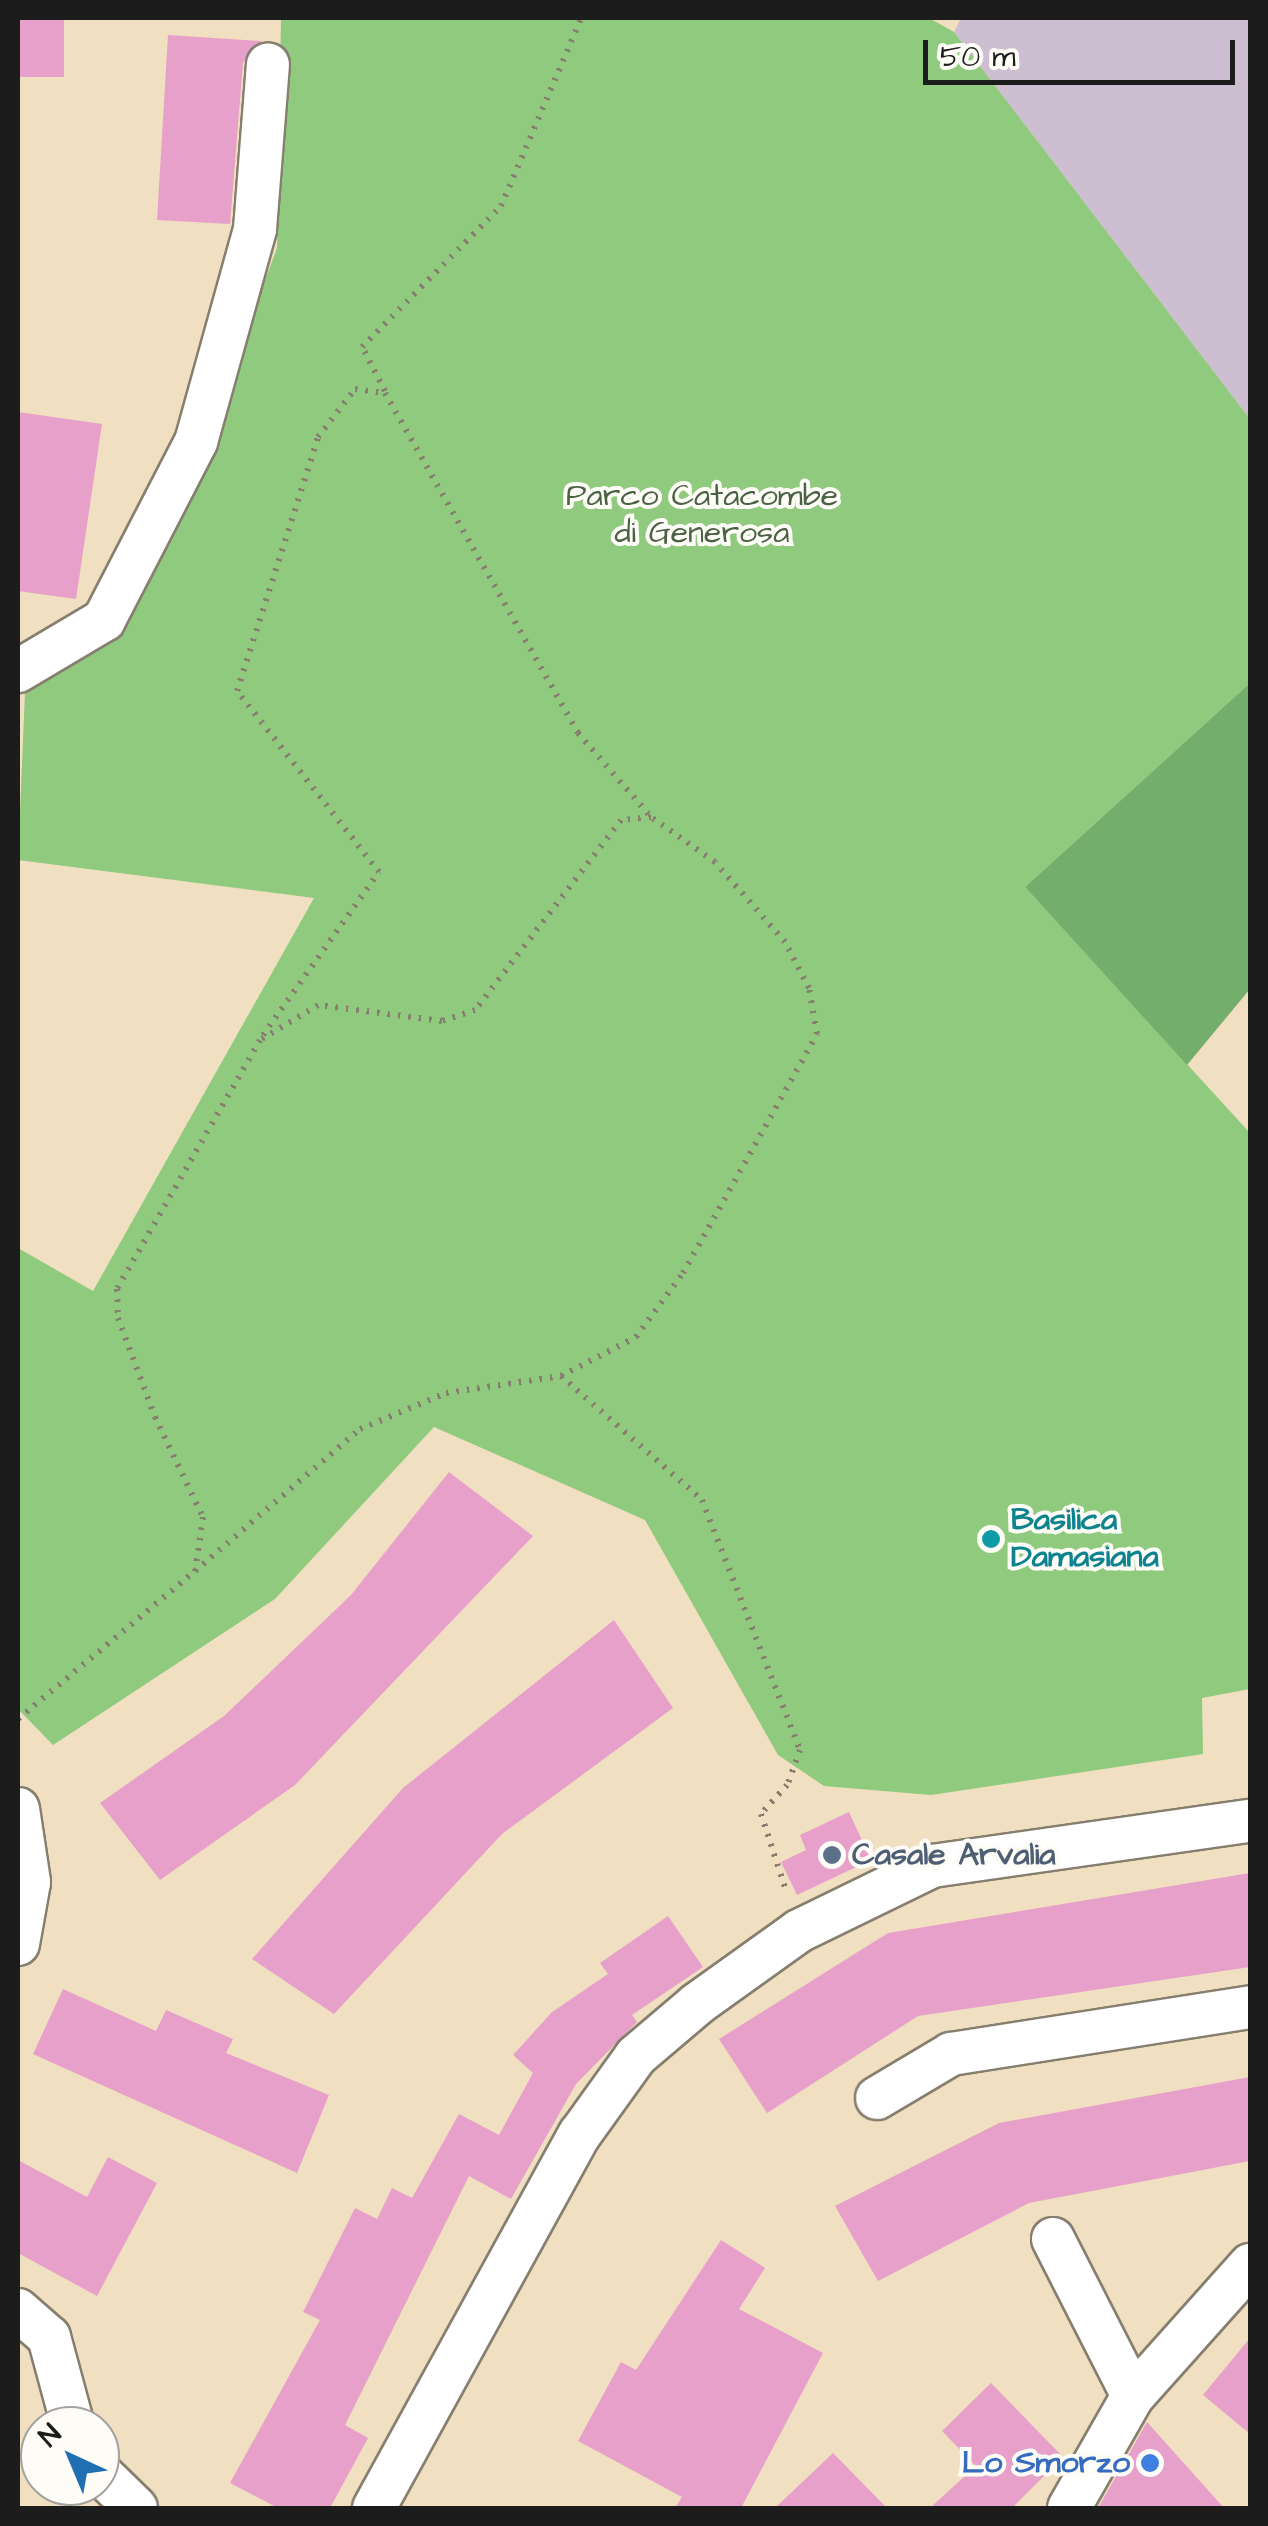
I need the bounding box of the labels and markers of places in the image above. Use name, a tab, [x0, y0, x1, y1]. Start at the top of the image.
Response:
place label: Basilica Damasiana	[1011, 1502, 1159, 1577]
marker: Basilica Damasiana	[980, 1528, 1002, 1550]
place label: Casale Arvalia	[852, 1836, 1056, 1874]
marker: Casale Arvalia	[821, 1844, 843, 1866]
place label: Lo Smorzo	[962, 2444, 1130, 2482]
marker: Lo Smorzo	[1139, 2452, 1161, 2474]

